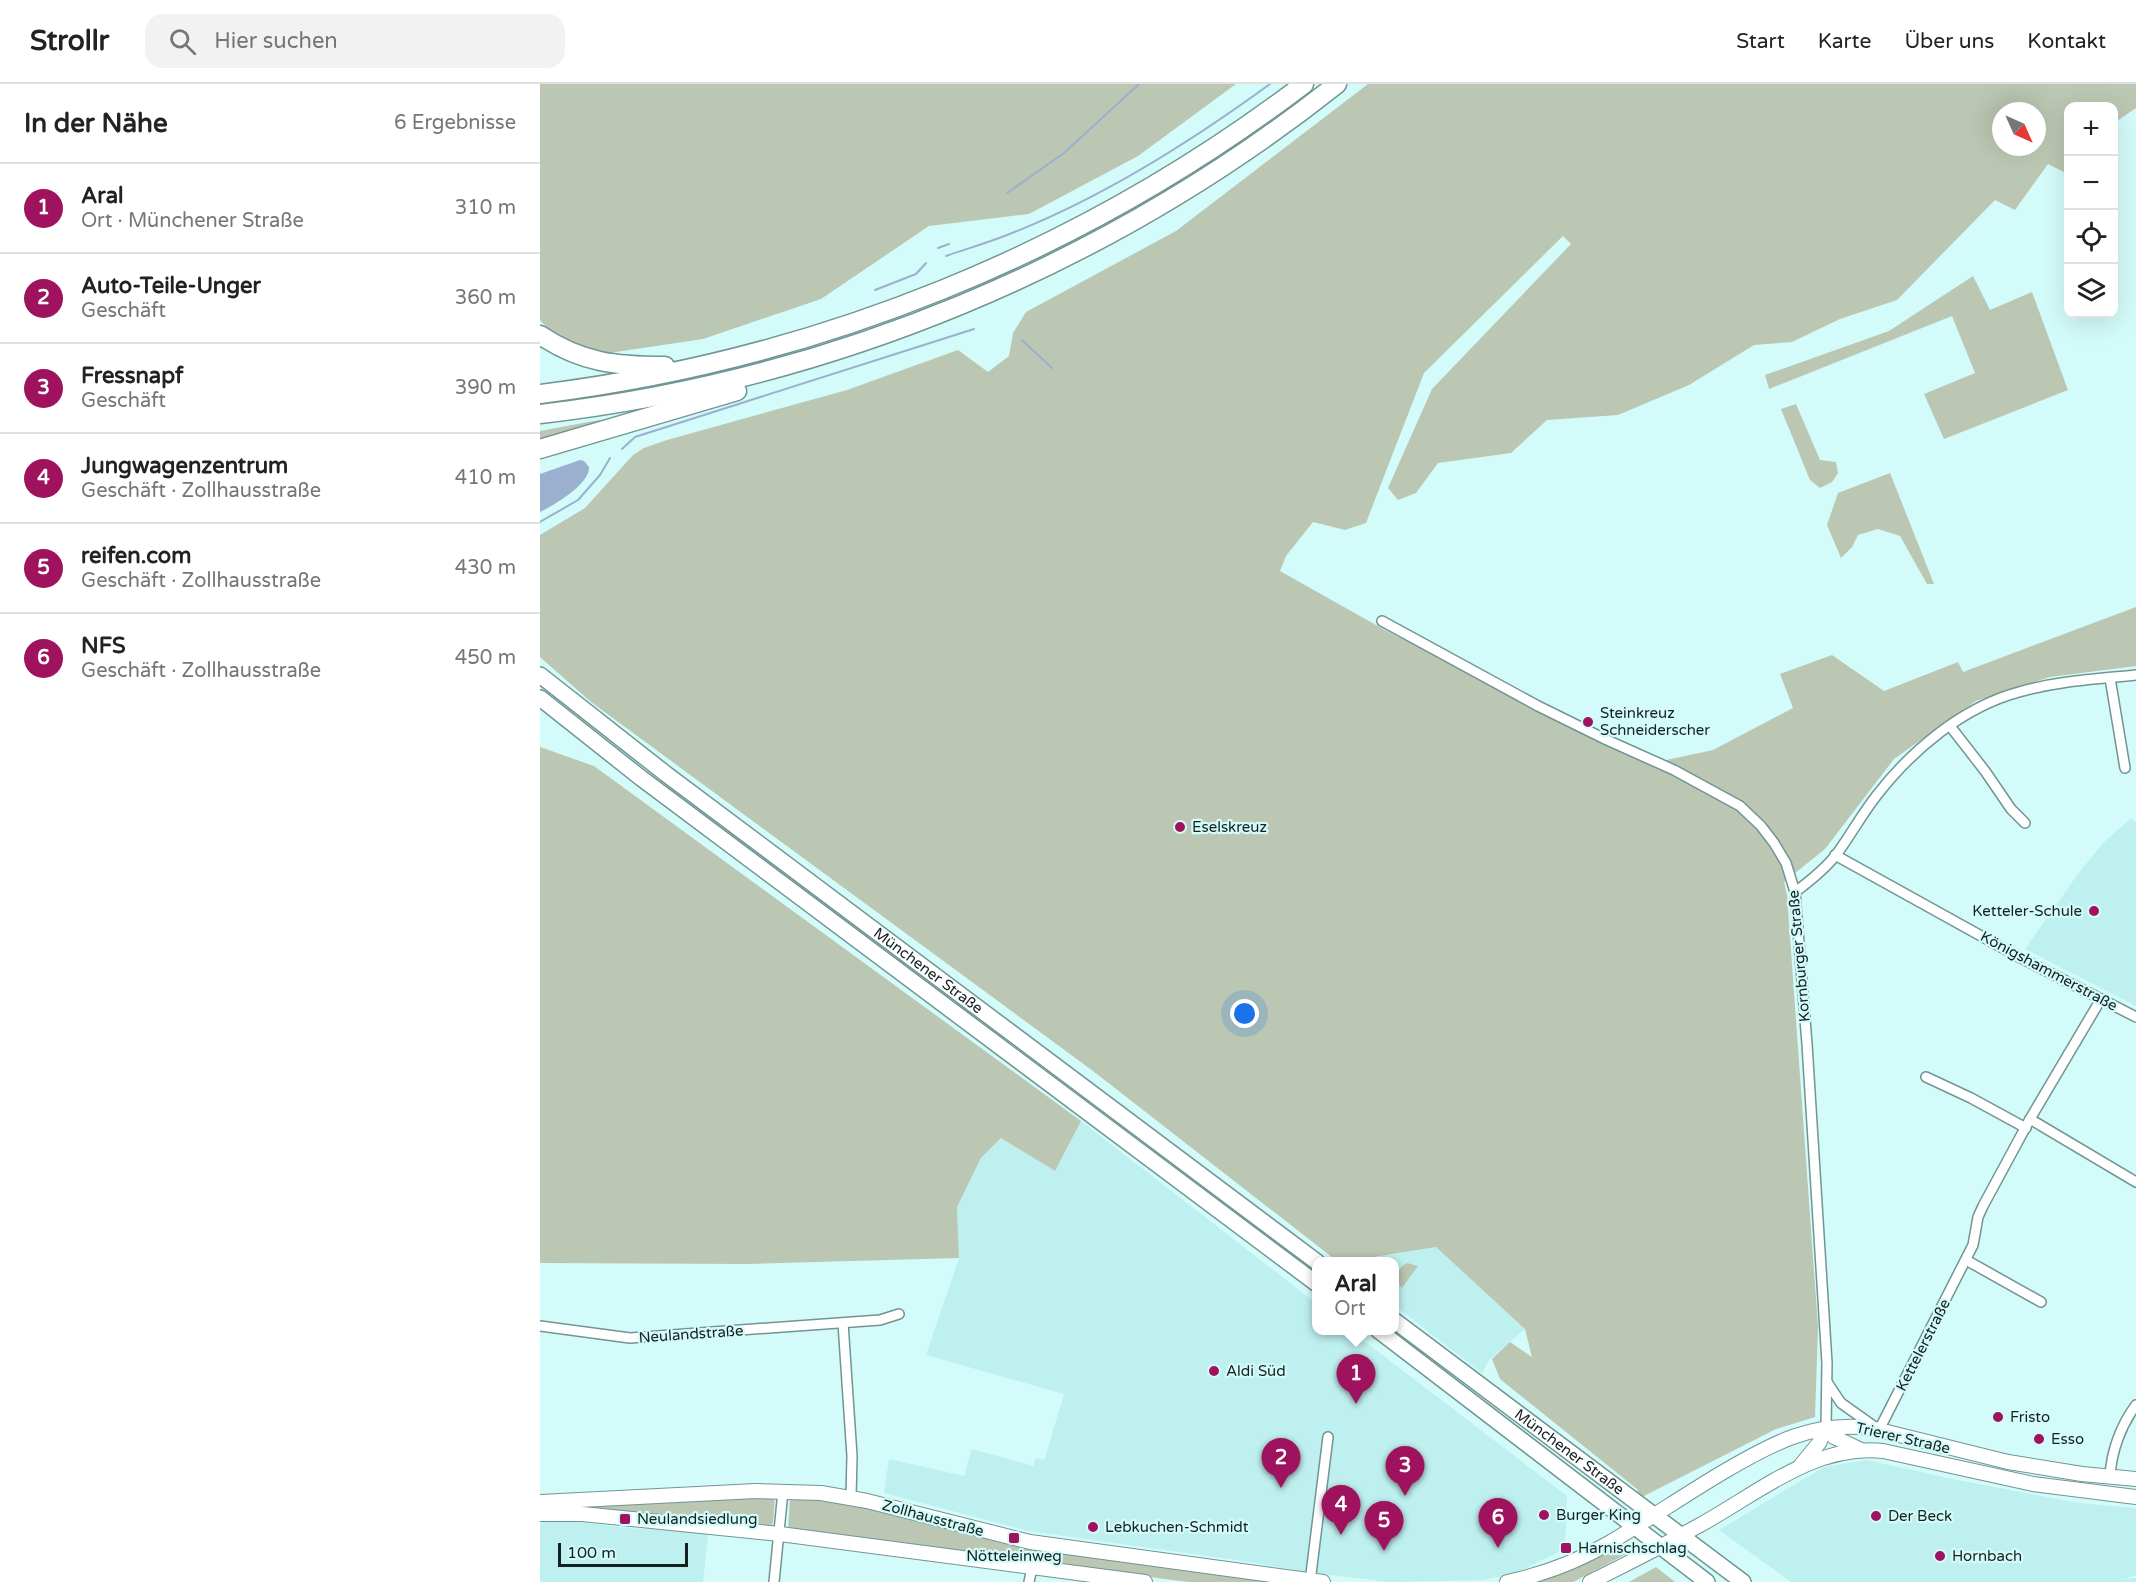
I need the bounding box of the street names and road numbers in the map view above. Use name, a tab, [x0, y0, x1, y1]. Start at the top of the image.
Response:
street label: Kornburger Straße	[1784, 889, 1814, 1023]
street label: Münchener Straße	[870, 924, 986, 1017]
street label: Königshammerstraße	[1977, 927, 2121, 1015]
street label: Kettelerstraße	[1892, 1296, 1954, 1394]
street label: Neulandstraße	[638, 1321, 744, 1347]
street label: Münchener Straße	[1511, 1405, 1628, 1499]
street label: Trierer Straße	[1854, 1418, 1952, 1458]
street label: Zollhausstraße	[880, 1496, 986, 1540]

